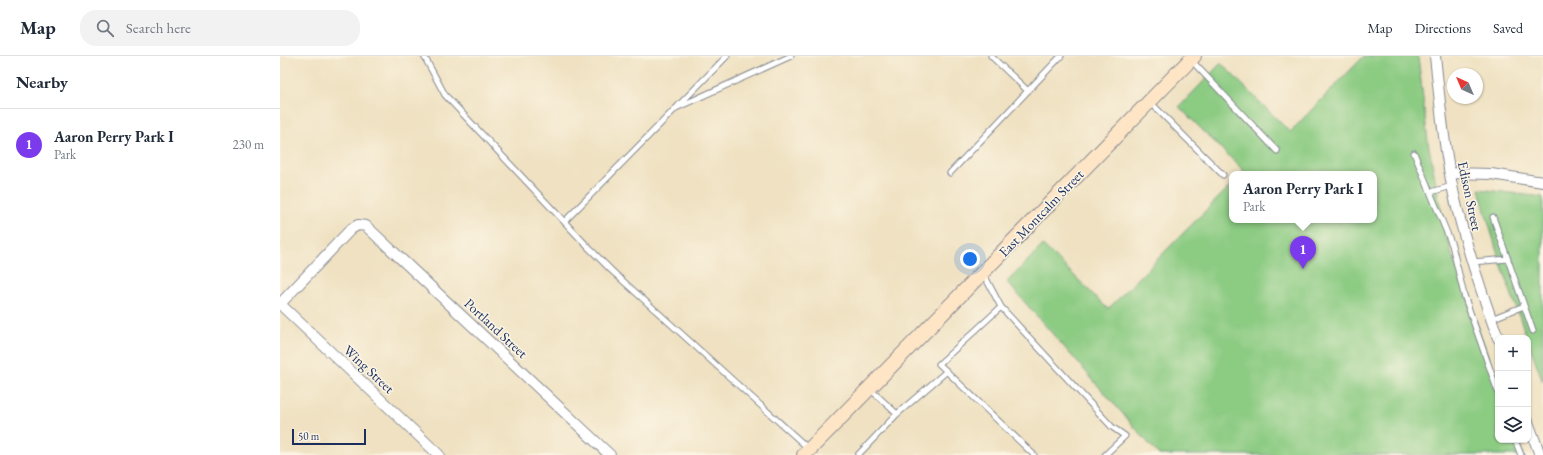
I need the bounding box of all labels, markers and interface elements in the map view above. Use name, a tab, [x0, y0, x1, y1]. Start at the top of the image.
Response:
search box	[80, 10, 360, 46]
text: Map	[20, 15, 56, 40]
icon: search	[94, 17, 116, 39]
text: Search here	[126, 18, 191, 37]
text: Map	[1367, 19, 1393, 37]
text: Directions	[1415, 19, 1471, 37]
text: Saved	[1493, 19, 1523, 37]
north arrow	[1447, 68, 1483, 104]
text: Nearby	[16, 71, 68, 93]
text: Aaron Perry Park I	[54, 127, 174, 146]
text: 1	[26, 136, 32, 153]
text: 230 m	[233, 136, 264, 153]
text: Park	[54, 146, 76, 163]
street label: Edison Street	[1454, 160, 1486, 233]
street label: East Montcalm Street	[995, 165, 1088, 261]
popup	[1229, 171, 1377, 223]
text: Aaron Perry Park I	[1243, 179, 1363, 198]
text: Park	[1243, 198, 1265, 215]
pin: 1	[1290, 236, 1316, 269]
your location	[960, 249, 980, 269]
street label: Portland Street	[461, 294, 532, 362]
map controls	[1495, 335, 1531, 443]
button: +	[1495, 335, 1531, 371]
street label: Wing Street	[340, 341, 399, 397]
button: −	[1495, 371, 1531, 407]
button: layers	[1495, 407, 1531, 443]
scale bar	[292, 427, 366, 446]
text: 50 m	[298, 429, 319, 443]

